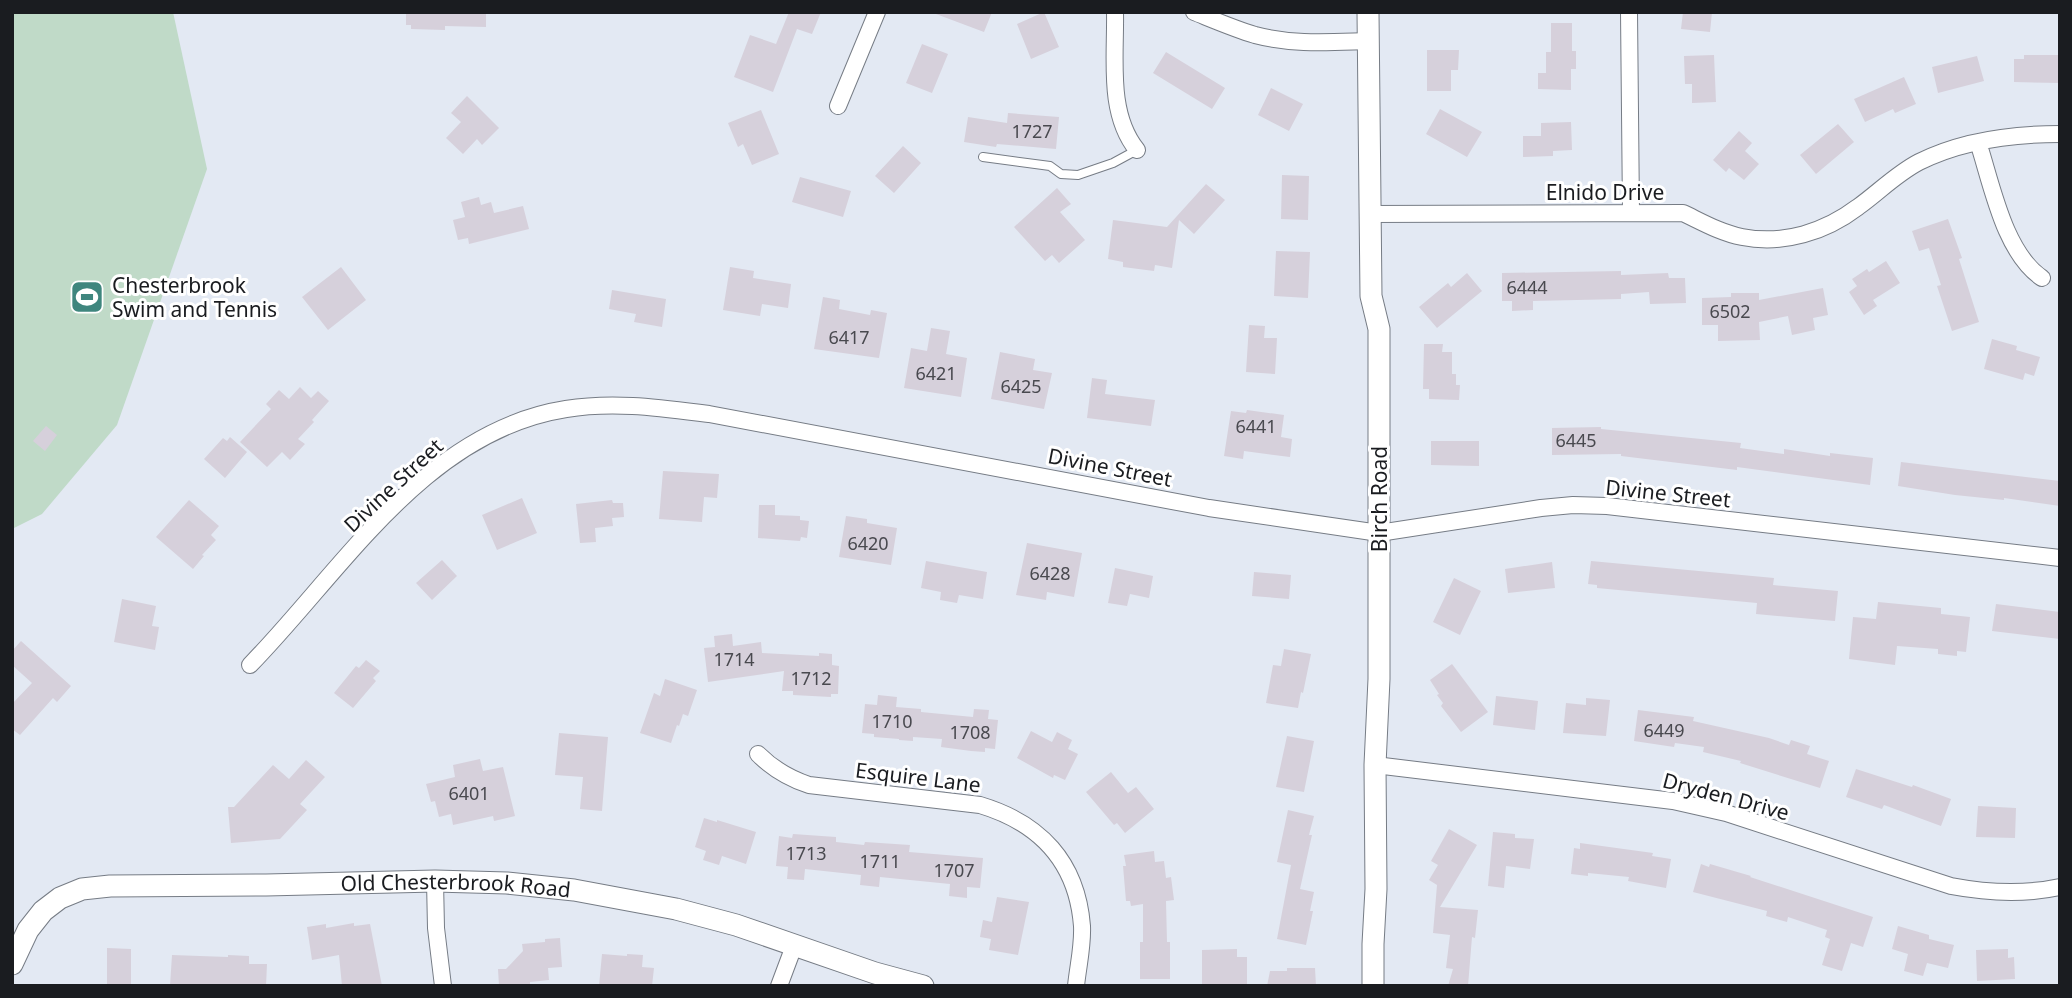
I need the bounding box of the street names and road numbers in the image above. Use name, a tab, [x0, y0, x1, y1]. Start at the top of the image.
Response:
street label: Elnido Drive	[1546, 178, 1664, 206]
street label: Divine Street	[337, 432, 449, 538]
street label: Divine Street	[1046, 441, 1175, 493]
street label: Birch Road	[1365, 446, 1393, 552]
street label: Divine Street	[1604, 473, 1732, 514]
street label: Esquire Lane	[854, 755, 982, 799]
street label: Dryden Drive	[1660, 766, 1792, 826]
street label: Old Chesterbrook Road	[340, 867, 572, 904]

